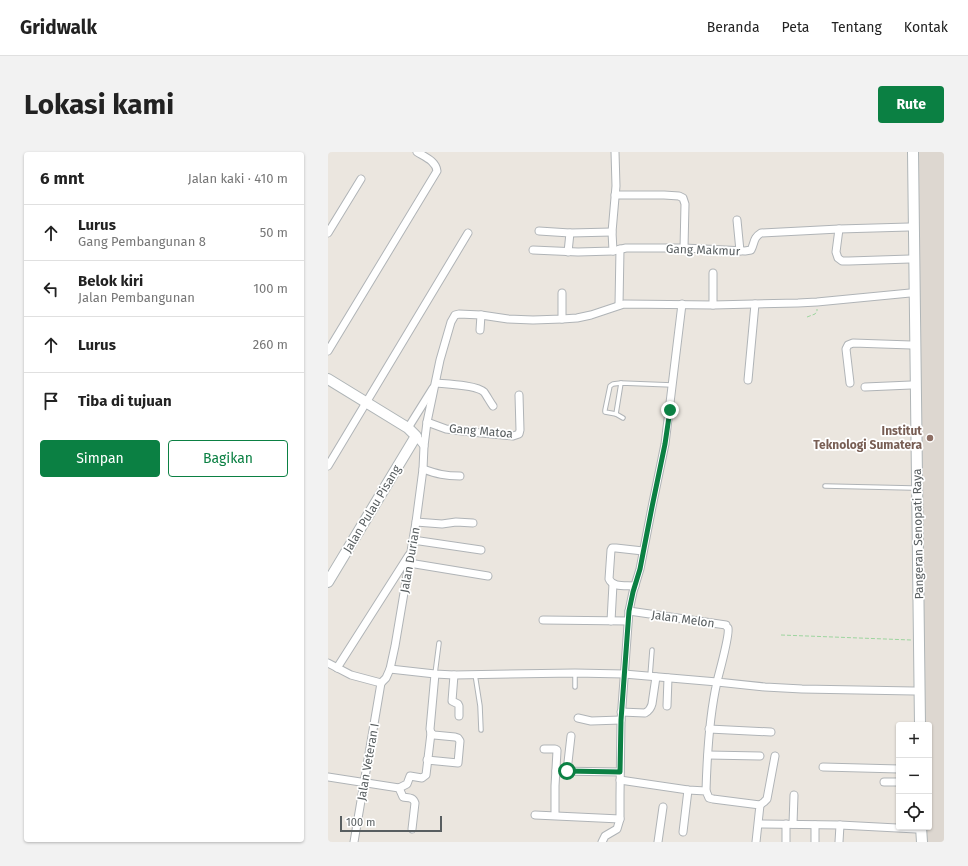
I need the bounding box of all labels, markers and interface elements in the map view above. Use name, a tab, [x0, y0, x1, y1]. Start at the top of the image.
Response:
text: Gridwalk	[20, 16, 97, 39]
text: Beranda	[707, 19, 760, 36]
text: Peta	[782, 19, 809, 36]
text: Tentang	[831, 19, 882, 36]
text: Kontak	[904, 19, 948, 36]
button: Rute	[878, 86, 944, 123]
text: Lokasi kami	[24, 88, 174, 121]
text: 6 mnt	[40, 168, 84, 189]
text: Jalan kaki · 410 m	[188, 171, 288, 186]
text: Lurus	[78, 216, 116, 234]
icon: ahead	[40, 222, 62, 244]
text: 50 m	[260, 225, 288, 240]
text: Gang Pembangunan 8	[78, 234, 206, 249]
street label: Gang Makmur	[666, 242, 741, 258]
text: Belok kiri	[78, 272, 143, 290]
icon: left	[40, 278, 62, 300]
text: 100 m	[253, 281, 288, 296]
text: Jalan Pembangunan	[78, 290, 195, 305]
icon: ahead	[40, 334, 62, 356]
text: Lurus	[78, 336, 116, 354]
text: 260 m	[253, 337, 288, 352]
icon: arrive	[40, 390, 62, 412]
text: Tiba di tujuan	[78, 392, 172, 410]
route end	[661, 401, 679, 419]
street label: Gang Matoa	[449, 421, 513, 441]
place label: Institut Teknologi Sumatera	[813, 424, 922, 452]
marker: Institut Teknologi Sumatera	[925, 433, 935, 443]
button: Simpan	[40, 440, 160, 477]
button: Bagikan	[168, 440, 288, 477]
street label: Jalan Pulau Pisang	[340, 462, 404, 555]
street label: Pangeran Senopati Raya	[910, 469, 926, 599]
street label: Jalan Durian	[397, 526, 423, 594]
street label: Jalan Melon	[651, 608, 715, 630]
street label: Jalan Veteran I	[354, 722, 382, 802]
map controls	[896, 722, 932, 830]
button: +	[896, 722, 932, 758]
button: −	[896, 758, 932, 794]
route start	[558, 762, 576, 780]
button: locate	[896, 794, 932, 830]
scale bar	[340, 814, 442, 833]
text: 100 m	[346, 816, 375, 829]

